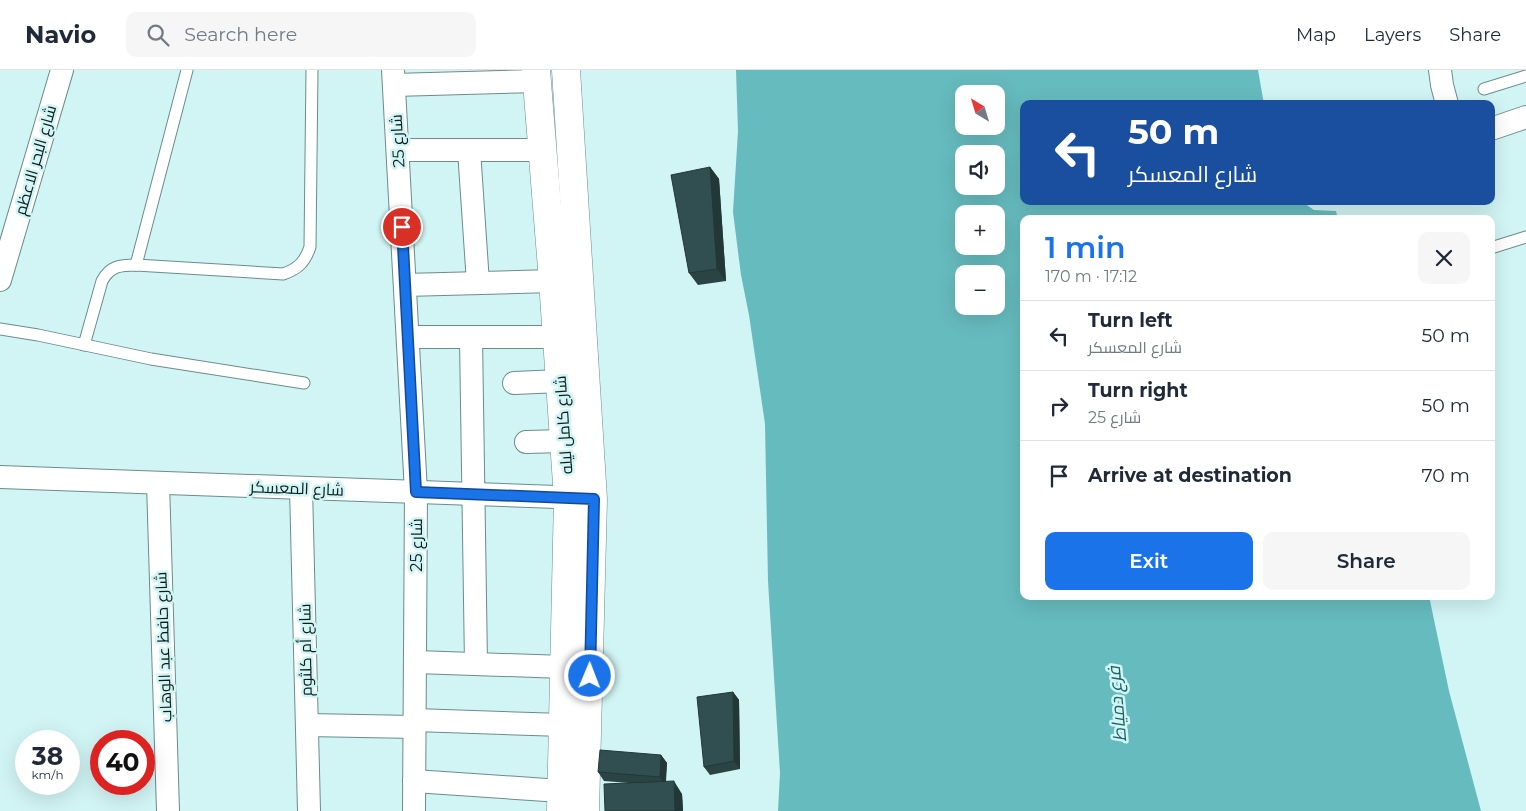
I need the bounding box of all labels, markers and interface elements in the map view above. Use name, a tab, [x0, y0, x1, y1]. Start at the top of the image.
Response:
search box	[126, 12, 476, 57]
text: Navio	[25, 20, 96, 49]
icon: search	[144, 21, 172, 49]
text: Search here	[184, 23, 297, 46]
text: Map	[1296, 24, 1336, 46]
text: Layers	[1364, 24, 1421, 46]
text: Share	[1449, 24, 1501, 46]
north arrow	[955, 85, 1005, 135]
map controls	[955, 85, 1005, 315]
street label: شارع البحر الاعظم	[11, 103, 62, 218]
text: 50 m	[1128, 110, 1219, 153]
street label: شارع 25	[387, 114, 410, 168]
icon: left	[1045, 120, 1110, 185]
button: sound	[955, 145, 1005, 195]
text: شارع المعسكر	[1128, 161, 1257, 188]
button: +	[955, 205, 1005, 255]
pin	[381, 206, 423, 248]
icon: arrive	[388, 213, 416, 241]
text: 1 min	[1045, 229, 1126, 266]
button: close	[1418, 232, 1470, 284]
button: −	[955, 265, 1005, 315]
text: 170 m · 17:12	[1045, 267, 1137, 286]
text: Turn left	[1088, 309, 1173, 332]
icon: left	[1045, 322, 1073, 350]
text: 50 m	[1422, 324, 1470, 347]
text: شارع المعسكر	[1088, 338, 1182, 357]
street label: شارع كامل ليله	[551, 375, 578, 475]
text: Turn right	[1088, 379, 1188, 402]
icon: right	[1045, 392, 1073, 420]
text: 50 m	[1422, 394, 1470, 417]
text: شارع 25	[1088, 408, 1141, 427]
icon: arrive	[1045, 462, 1073, 490]
text: Arrive at destination	[1088, 464, 1292, 487]
text: 70 m	[1421, 464, 1470, 487]
street label: شارع المعسكر	[249, 477, 344, 502]
street label: شارع 25	[407, 518, 428, 572]
button: Exit	[1045, 532, 1253, 590]
button: Share	[1263, 532, 1470, 590]
street label: شارع حافظ عبد الوهاب	[151, 571, 178, 722]
street label: شارع أم كلثوم	[295, 604, 318, 696]
position arrow	[563, 649, 615, 701]
water label: فرع دمياط	[1103, 664, 1132, 743]
speed limit sign: 40	[90, 730, 155, 795]
text: 38	[32, 741, 63, 771]
text: km/h	[31, 767, 64, 782]

